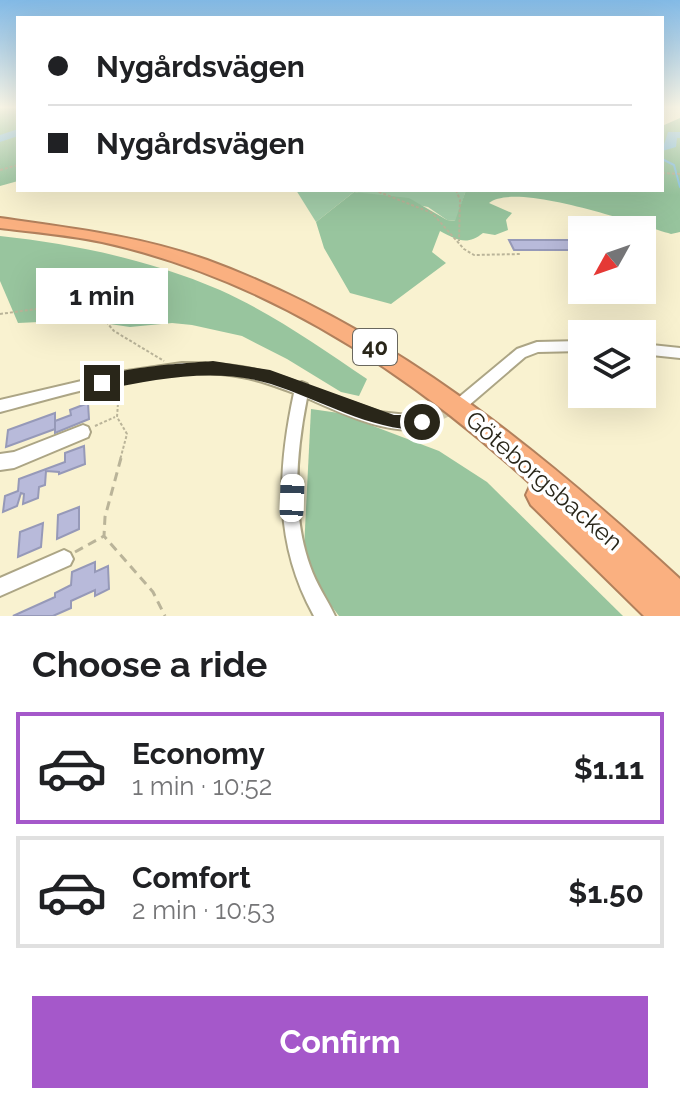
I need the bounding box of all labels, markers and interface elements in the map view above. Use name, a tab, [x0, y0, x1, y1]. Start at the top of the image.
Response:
text: Nygårdsvägen	[96, 49, 305, 84]
text: Nygårdsvägen	[96, 126, 305, 161]
north arrow	[568, 216, 656, 304]
map controls	[568, 216, 656, 408]
callout: 1 min	[36, 267, 168, 323]
text: 1 min	[69, 281, 135, 311]
button: layers	[568, 320, 656, 408]
road number: 40	[353, 329, 397, 365]
route end	[84, 365, 120, 401]
route start	[404, 404, 440, 440]
street label: Göteborgsbacken	[460, 405, 629, 557]
car	[279, 474, 305, 522]
text: Choose a ride	[32, 643, 267, 685]
icon: car	[36, 732, 108, 804]
text: Economy	[132, 736, 265, 771]
text: $1.11	[574, 751, 644, 786]
text: 1 min · 10:52	[132, 771, 272, 801]
icon: car	[36, 856, 108, 928]
text: Comfort	[132, 860, 251, 895]
text: $1.50	[568, 875, 644, 910]
text: 2 min · 10:53	[132, 895, 275, 925]
button: Confirm	[32, 996, 648, 1088]

